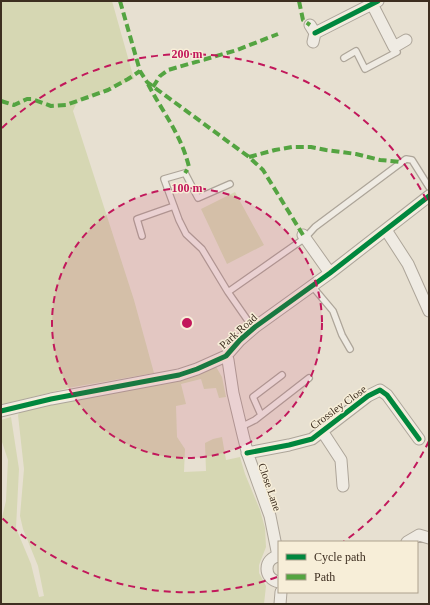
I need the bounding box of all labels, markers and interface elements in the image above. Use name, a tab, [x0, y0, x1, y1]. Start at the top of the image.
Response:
text: 200 m	[172, 47, 203, 61]
text: 100 m	[172, 181, 203, 195]
street label: Park Road	[217, 311, 260, 351]
centre of rings	[180, 316, 194, 330]
street label: Crossley Close	[308, 383, 368, 431]
street label: Close Lane	[256, 462, 284, 513]
legend	[278, 541, 418, 593]
text: Cycle path	[314, 550, 366, 564]
text: Path	[314, 570, 335, 584]

